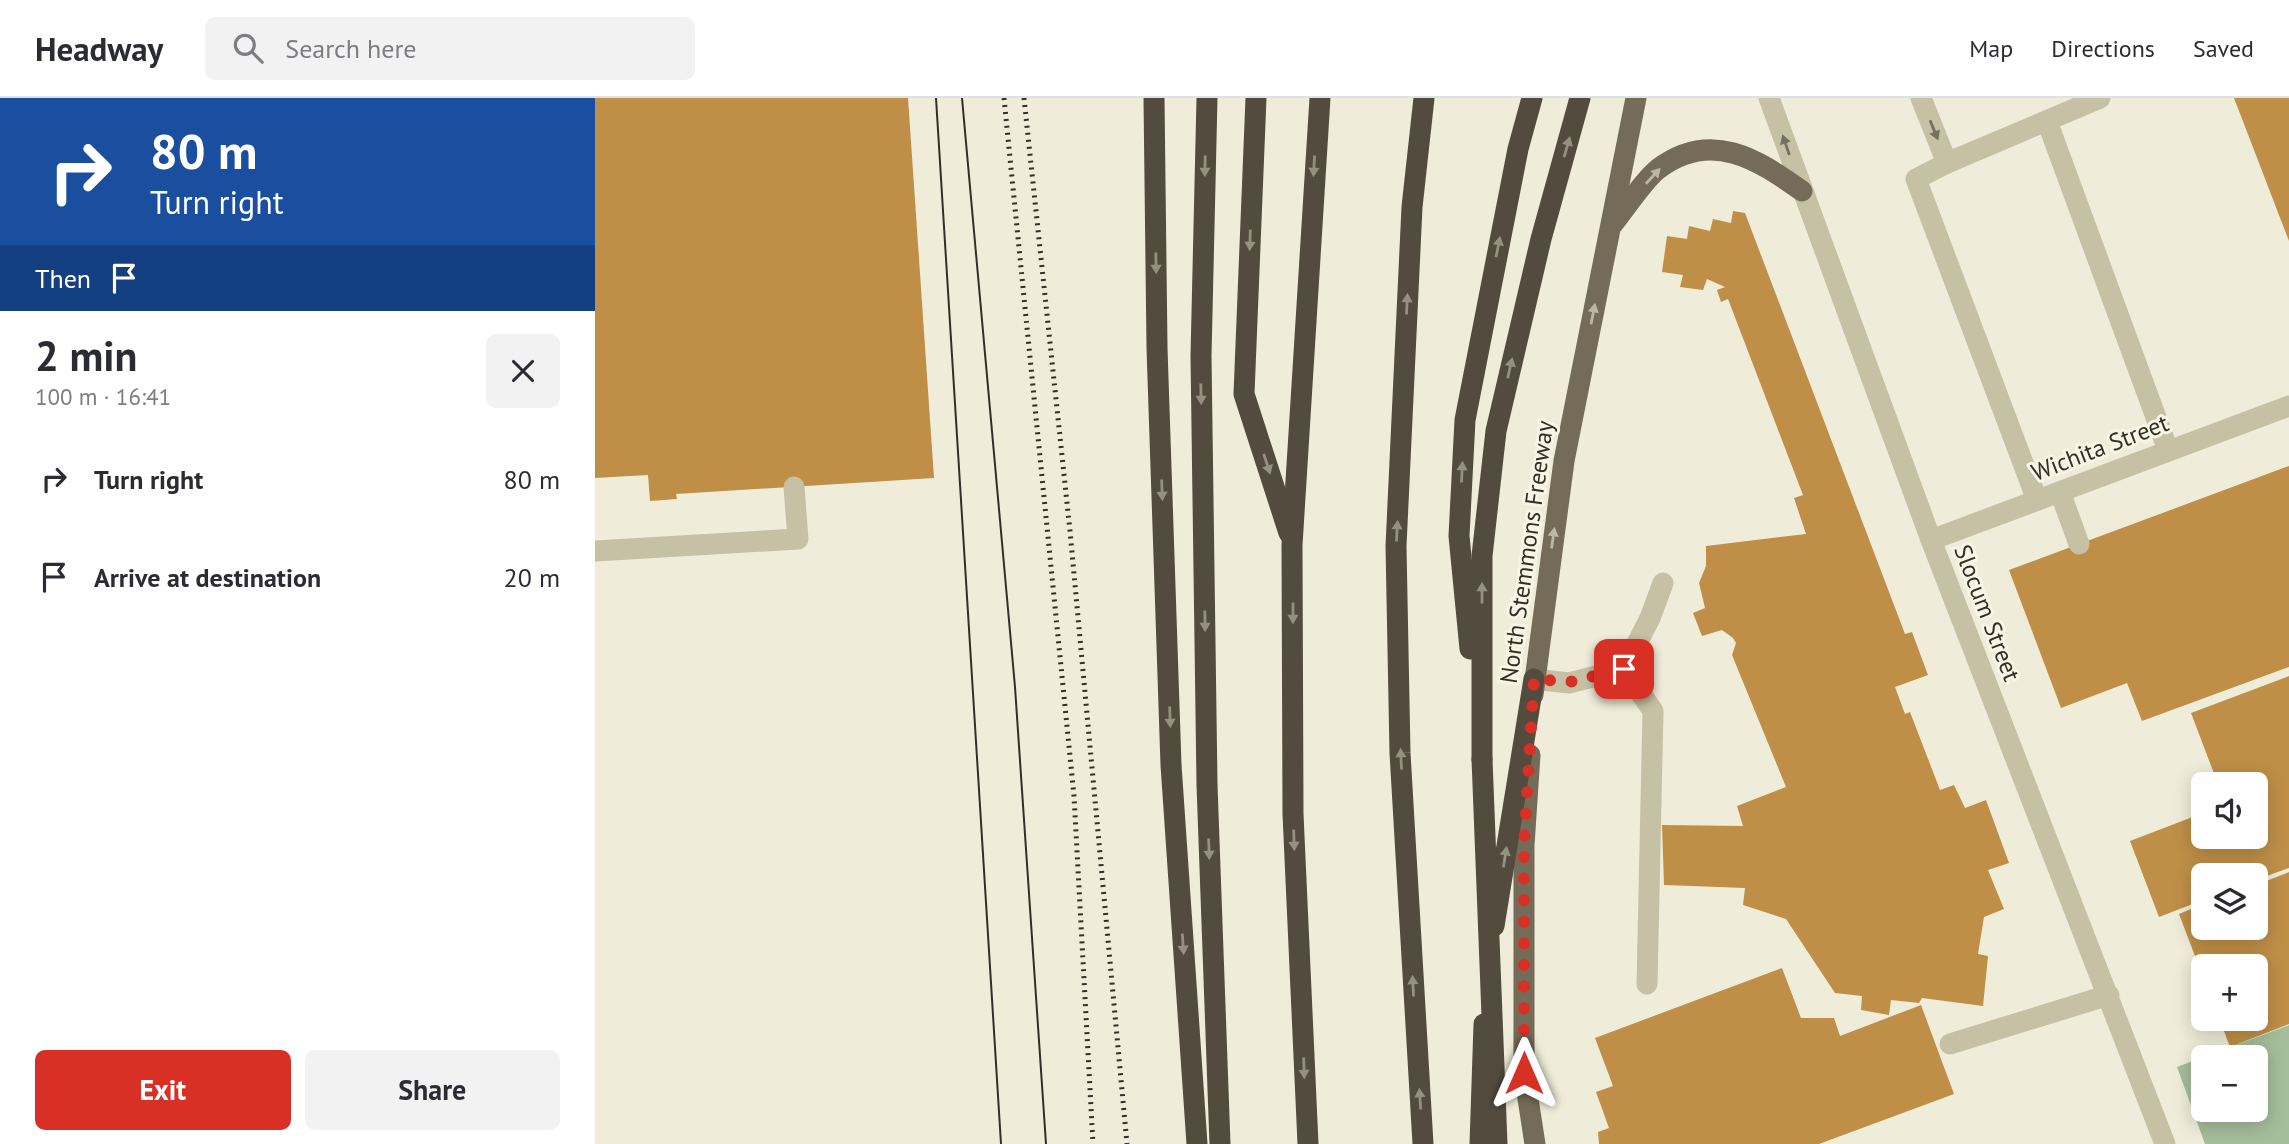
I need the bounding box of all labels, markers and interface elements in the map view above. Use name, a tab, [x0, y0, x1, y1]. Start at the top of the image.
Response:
search box	[205, 17, 695, 80]
text: Headway	[35, 27, 163, 70]
icon: search	[229, 29, 267, 67]
text: Search here	[285, 32, 416, 65]
text: Map	[1969, 33, 2013, 64]
text: Directions	[2051, 33, 2155, 64]
text: Saved	[2193, 33, 2254, 64]
text: 80 m	[150, 119, 257, 183]
one-way arrow	[1929, 120, 1940, 141]
icon: right	[35, 126, 126, 217]
one-way arrow	[1780, 134, 1791, 155]
one-way arrow	[1562, 137, 1572, 158]
one-way arrow	[1200, 155, 1211, 177]
one-way arrow	[1309, 155, 1320, 177]
one-way arrow	[1645, 167, 1661, 185]
text: Turn right	[150, 181, 284, 223]
one-way arrow	[1245, 229, 1256, 251]
one-way arrow	[1493, 236, 1504, 258]
one-way arrow	[1150, 252, 1162, 274]
icon: arrive	[105, 259, 143, 297]
text: Then	[35, 262, 91, 295]
one-way arrow	[1402, 293, 1413, 315]
one-way arrow	[1588, 303, 1599, 325]
text: 2 min	[35, 328, 137, 383]
button: close	[486, 334, 560, 408]
one-way arrow	[1505, 357, 1516, 379]
text: 100 m · 16:41	[35, 382, 171, 411]
one-way arrow	[1196, 383, 1207, 405]
street label: Wichita Street	[2027, 407, 2173, 488]
street label: North Stemmons Freeway	[1493, 419, 1560, 685]
one-way arrow	[1262, 453, 1272, 474]
icon: right	[35, 460, 73, 498]
one-way arrow	[1457, 460, 1468, 482]
text: Turn right	[94, 463, 203, 496]
text: 80 m	[504, 463, 560, 496]
one-way arrow	[1156, 479, 1168, 501]
one-way arrow	[1392, 520, 1403, 542]
one-way arrow	[1548, 527, 1559, 549]
street label: Slocum Street	[1947, 540, 2028, 685]
icon: arrive	[35, 558, 73, 596]
text: Arrive at destination	[94, 561, 321, 594]
text: 20 m	[504, 561, 560, 594]
one-way arrow	[1476, 582, 1488, 604]
one-way arrow	[1287, 602, 1299, 624]
one-way arrow	[1199, 610, 1210, 632]
pin	[1594, 639, 1654, 699]
icon: arrive	[1605, 650, 1643, 688]
one-way arrow	[1164, 707, 1175, 729]
one-way arrow	[1395, 747, 1406, 769]
map controls	[2191, 772, 2268, 1122]
button: sound	[2191, 772, 2268, 849]
one-way arrow	[1289, 830, 1300, 852]
one-way arrow	[1204, 838, 1215, 860]
one-way arrow	[1500, 846, 1511, 868]
button: layers	[2191, 863, 2268, 940]
one-way arrow	[1178, 934, 1189, 956]
button: +	[2191, 954, 2268, 1031]
one-way arrow	[1407, 974, 1418, 996]
position arrow	[1487, 1036, 1561, 1110]
button: −	[2191, 1045, 2268, 1122]
button: Exit	[35, 1050, 291, 1130]
button: Share	[305, 1050, 560, 1130]
one-way arrow	[1298, 1057, 1309, 1079]
one-way arrow	[1414, 1088, 1425, 1110]

